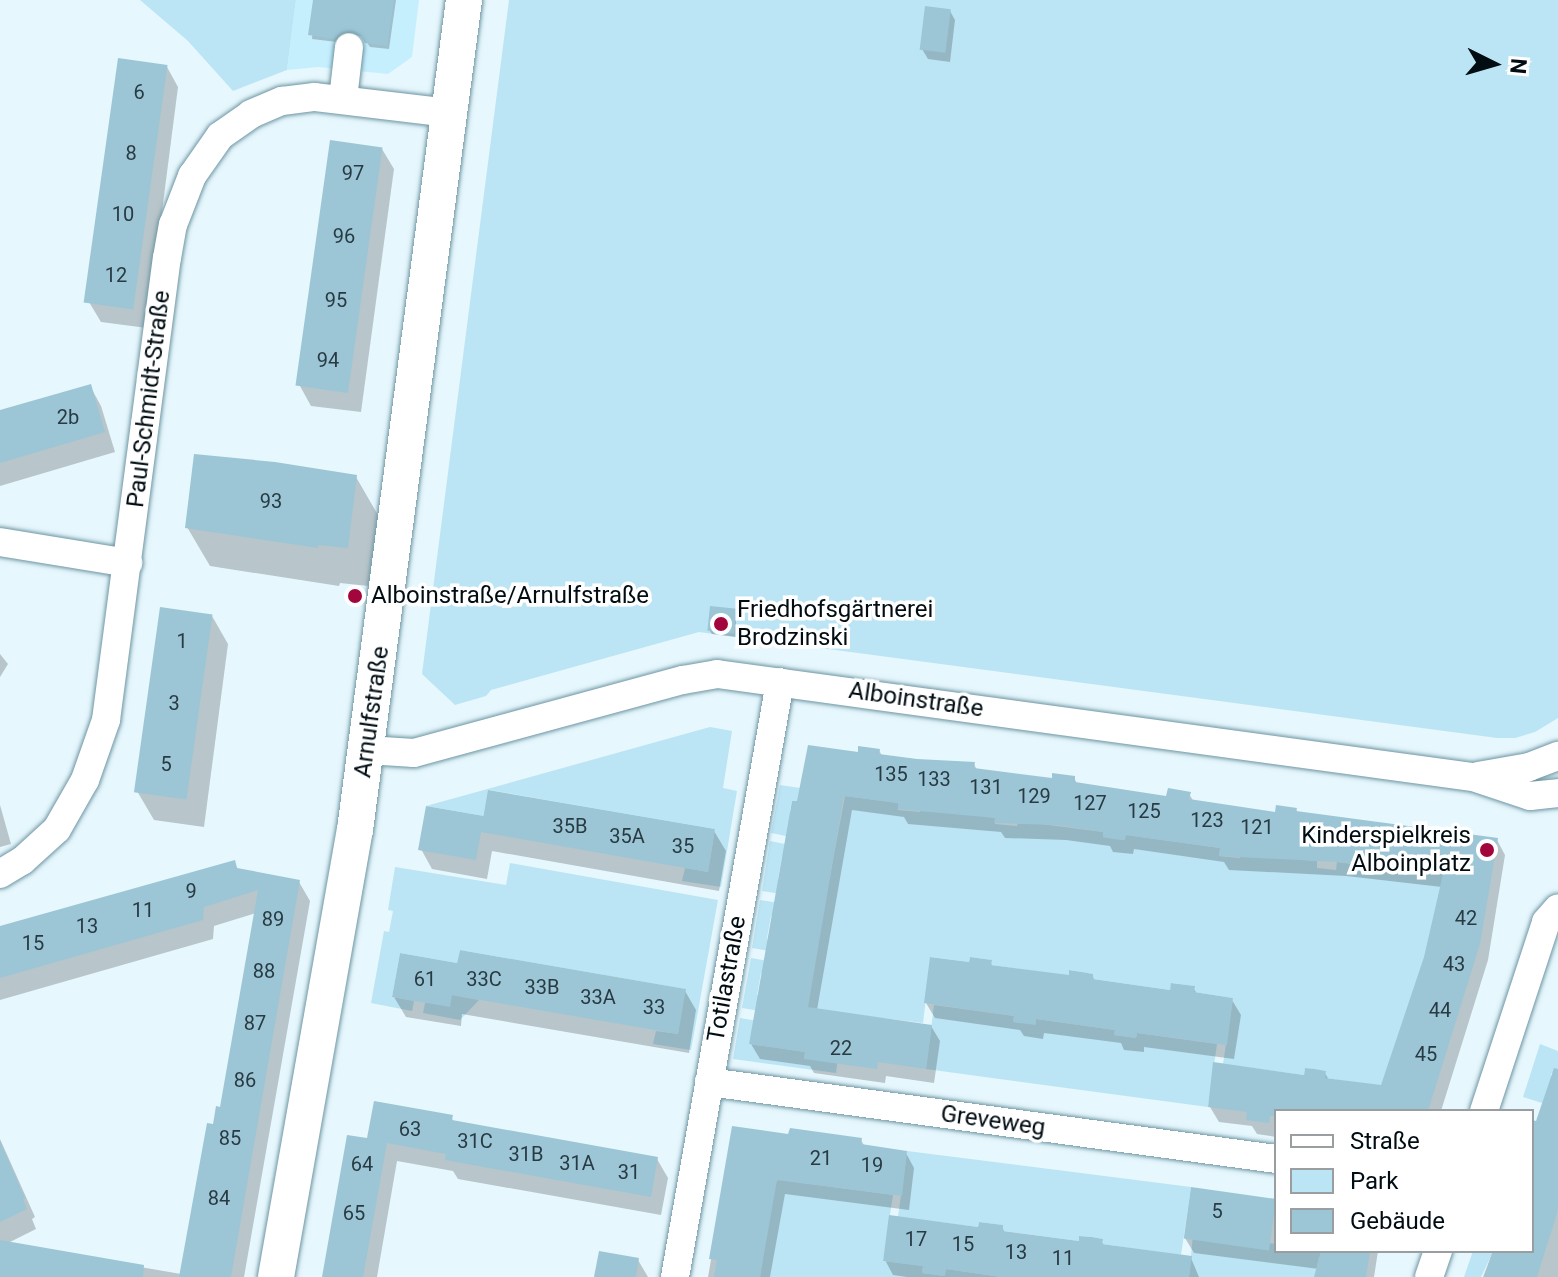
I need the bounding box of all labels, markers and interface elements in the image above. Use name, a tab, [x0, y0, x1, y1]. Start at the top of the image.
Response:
north arrow	[1454, 24, 1534, 104]
text: N	[1505, 57, 1532, 75]
house number: 6	[133, 80, 145, 104]
house number: 8	[125, 141, 137, 165]
house number: 97	[342, 161, 364, 185]
house number: 10	[112, 202, 134, 226]
house number: 96	[333, 224, 355, 248]
house number: 12	[105, 263, 127, 287]
house number: 95	[325, 288, 347, 312]
street label: Paul-Schmidt-Straße	[121, 289, 177, 509]
house number: 94	[317, 348, 339, 372]
house number: 2b	[57, 405, 79, 429]
house number: 93	[260, 489, 282, 513]
place label: Alboinstraße/Arnulfstraße	[371, 582, 649, 610]
marker: Alboinstraße/Arnulfstraße	[346, 587, 364, 605]
place label: Friedhofsgärtnerei Brodzinski	[737, 596, 933, 652]
marker: Friedhofsgärtnerei Brodzinski	[712, 615, 730, 633]
house number: 1	[176, 629, 188, 653]
street label: Arnulfstraße	[349, 644, 395, 780]
street label: Alboinstraße	[847, 676, 985, 724]
house number: 3	[168, 691, 180, 715]
house number: 5	[160, 752, 172, 776]
house number: 135	[874, 762, 908, 786]
house number: 133	[917, 767, 951, 791]
house number: 131	[969, 775, 1003, 799]
house number: 129	[1017, 784, 1051, 808]
house number: 127	[1073, 791, 1107, 815]
house number: 125	[1127, 799, 1161, 823]
house number: 123	[1190, 808, 1224, 832]
house number: 35B	[553, 814, 587, 838]
house number: 121	[1240, 815, 1274, 839]
place label: Kinderspielkreis Alboinplatz	[1301, 822, 1471, 878]
house number: 35A	[609, 824, 645, 848]
house number: 35	[672, 834, 694, 858]
marker: Kinderspielkreis Alboinplatz	[1478, 841, 1496, 859]
house number: 9	[185, 879, 197, 903]
house number: 11	[132, 898, 154, 922]
house number: 42	[1455, 906, 1477, 930]
house number: 89	[262, 907, 284, 931]
house number: 13	[76, 914, 98, 938]
street label: Totilastraße	[702, 914, 752, 1044]
house number: 15	[22, 931, 44, 955]
house number: 43	[1443, 952, 1465, 976]
house number: 88	[253, 959, 275, 983]
house number: 61	[414, 967, 436, 991]
house number: 33C	[466, 967, 502, 991]
house number: 33B	[525, 975, 559, 999]
house number: 33A	[580, 985, 616, 1009]
house number: 33	[643, 995, 665, 1019]
house number: 44	[1429, 998, 1451, 1022]
house number: 87	[244, 1011, 266, 1035]
house number: 22	[830, 1036, 852, 1060]
house number: 45	[1415, 1042, 1437, 1066]
house number: 86	[234, 1068, 256, 1092]
street label: Greveweg	[939, 1099, 1047, 1143]
legend	[1274, 1109, 1534, 1253]
house number: 63	[399, 1117, 421, 1141]
house number: 85	[219, 1126, 241, 1150]
text: Straße	[1350, 1127, 1420, 1155]
house number: 31C	[457, 1129, 493, 1153]
house number: 31B	[509, 1142, 543, 1166]
house number: 21	[810, 1146, 832, 1170]
house number: 31A	[559, 1151, 595, 1175]
house number: 64	[351, 1152, 373, 1176]
house number: 19	[861, 1153, 883, 1177]
house number: 31	[618, 1160, 640, 1184]
text: Park	[1350, 1167, 1398, 1195]
house number: 84	[208, 1186, 230, 1210]
house number: 5	[1211, 1199, 1223, 1223]
house number: 65	[343, 1201, 365, 1225]
text: Gebäude	[1350, 1207, 1445, 1235]
house number: 17	[905, 1227, 927, 1251]
house number: 15	[952, 1232, 974, 1256]
house number: 13	[1005, 1240, 1027, 1264]
house number: 11	[1052, 1246, 1074, 1270]

